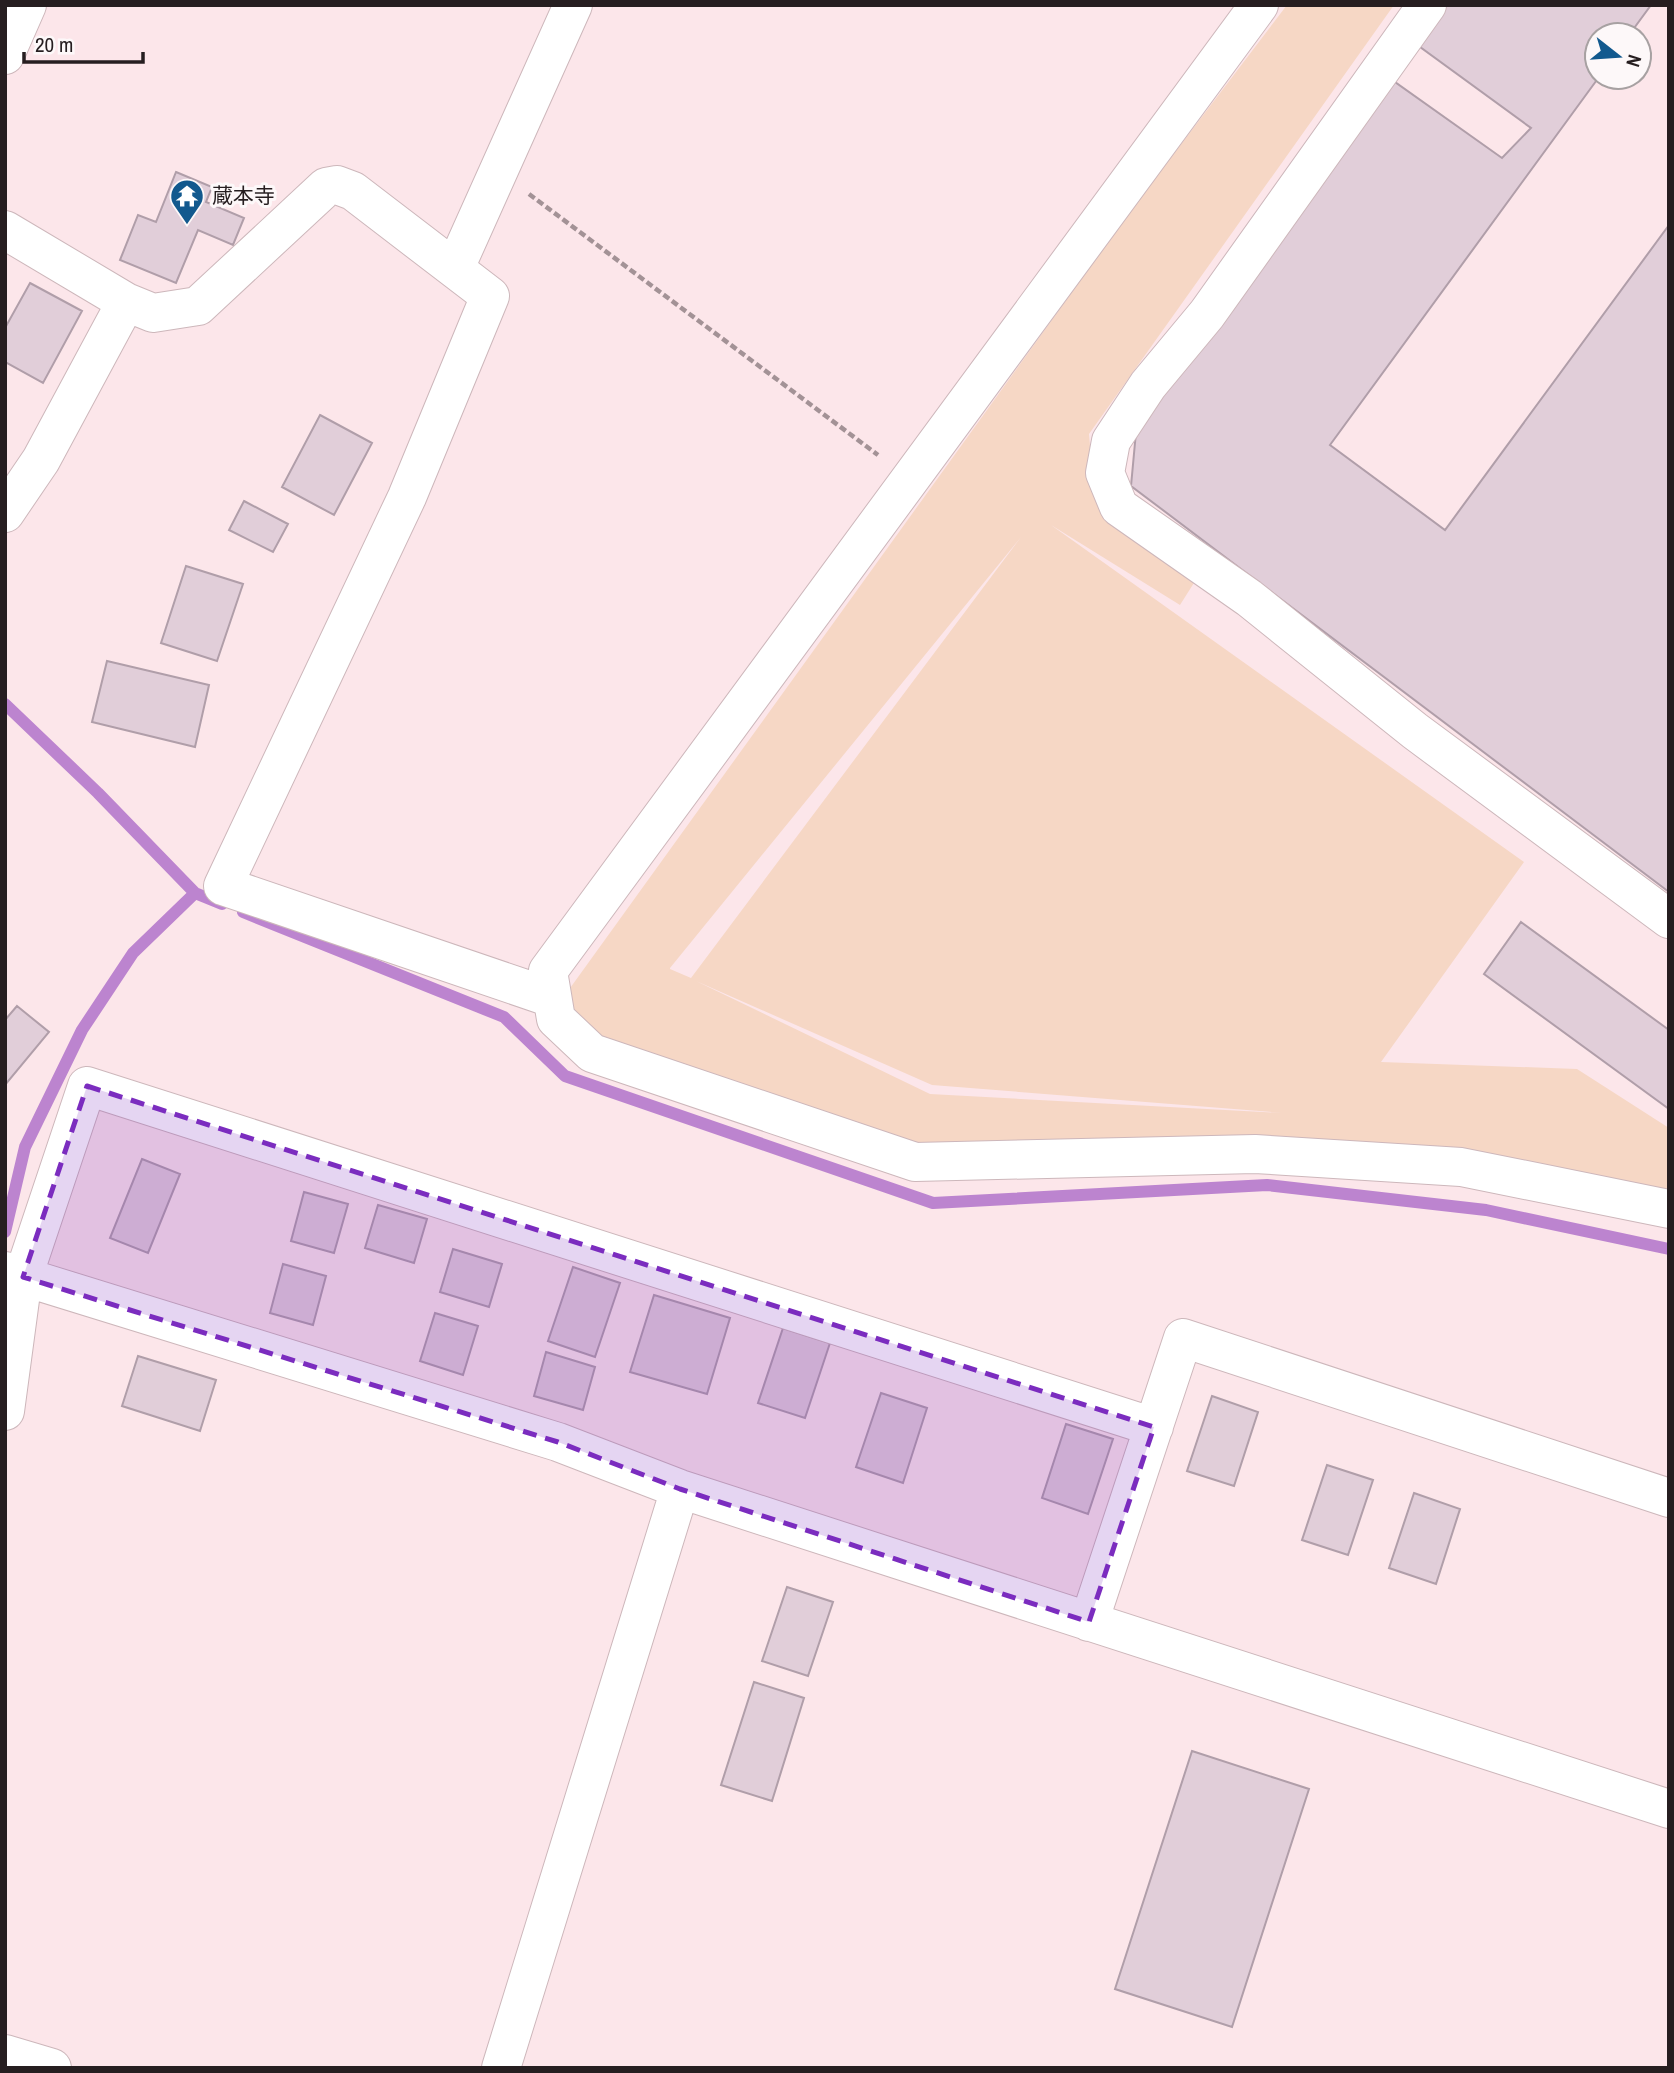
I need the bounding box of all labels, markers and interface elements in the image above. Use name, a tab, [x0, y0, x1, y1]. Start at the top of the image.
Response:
scale bar	[24, 21, 144, 65]
north arrow	[1583, 21, 1653, 91]
text: 20 m	[35, 30, 73, 59]
text: N	[1620, 52, 1648, 70]
temple icon: 蔵本寺	[168, 177, 206, 226]
place label: 蔵本寺	[212, 181, 275, 210]

